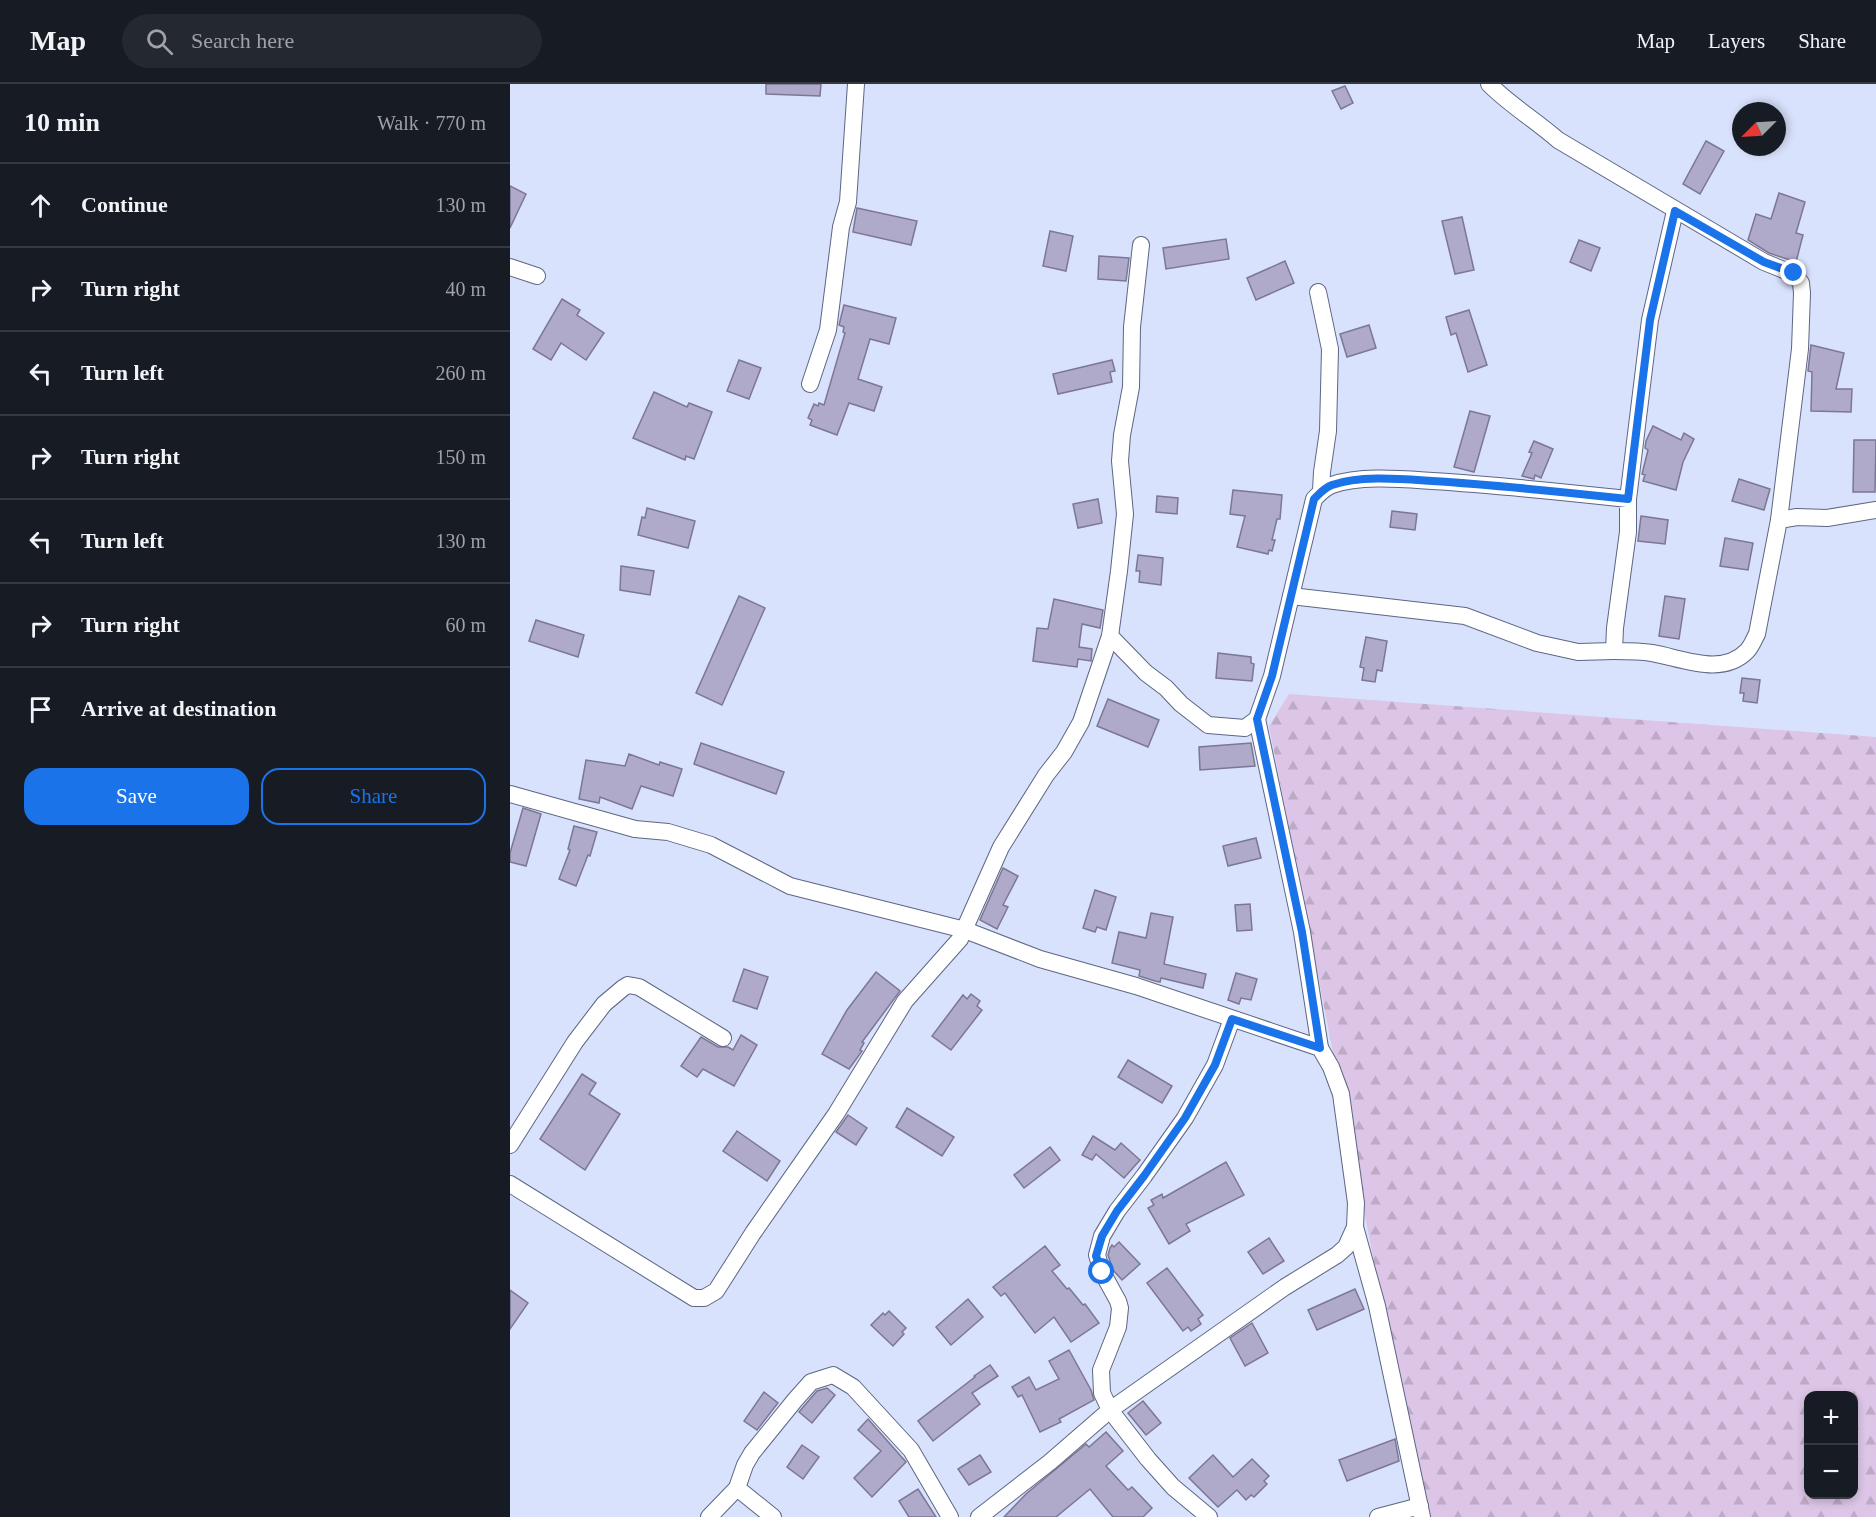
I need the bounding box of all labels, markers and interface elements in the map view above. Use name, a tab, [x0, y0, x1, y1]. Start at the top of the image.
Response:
search box	[122, 14, 542, 68]
text: Map	[30, 25, 86, 56]
icon: search	[143, 25, 176, 58]
text: Search here	[191, 28, 294, 53]
text: Map	[1637, 29, 1675, 53]
text: Layers	[1708, 29, 1765, 53]
text: Share	[1798, 29, 1846, 53]
north arrow	[1732, 102, 1786, 156]
text: 10 min	[24, 108, 100, 137]
text: Walk · 770 m	[377, 112, 486, 134]
icon: ahead	[24, 189, 57, 222]
text: Continue	[81, 192, 168, 217]
text: 130 m	[435, 194, 486, 216]
route end	[1780, 259, 1806, 285]
icon: right	[24, 273, 57, 306]
text: Turn right	[81, 276, 180, 301]
text: 40 m	[445, 278, 486, 300]
icon: left	[24, 357, 57, 390]
text: Turn left	[81, 360, 164, 385]
text: 260 m	[435, 362, 486, 384]
icon: right	[24, 441, 57, 474]
text: Turn right	[81, 444, 180, 469]
text: 150 m	[435, 446, 486, 468]
icon: left	[24, 525, 57, 558]
text: Turn left	[81, 528, 164, 553]
text: 130 m	[435, 530, 486, 552]
icon: right	[24, 609, 57, 642]
text: Turn right	[81, 612, 180, 637]
text: 60 m	[445, 614, 486, 636]
icon: arrive	[24, 693, 57, 726]
text: Arrive at destination	[81, 696, 277, 721]
button: Save	[24, 768, 249, 825]
button: Share	[261, 768, 486, 825]
route start	[1088, 1258, 1114, 1284]
map controls	[1804, 1391, 1858, 1499]
button: +	[1804, 1391, 1858, 1445]
button: −	[1804, 1445, 1858, 1499]

